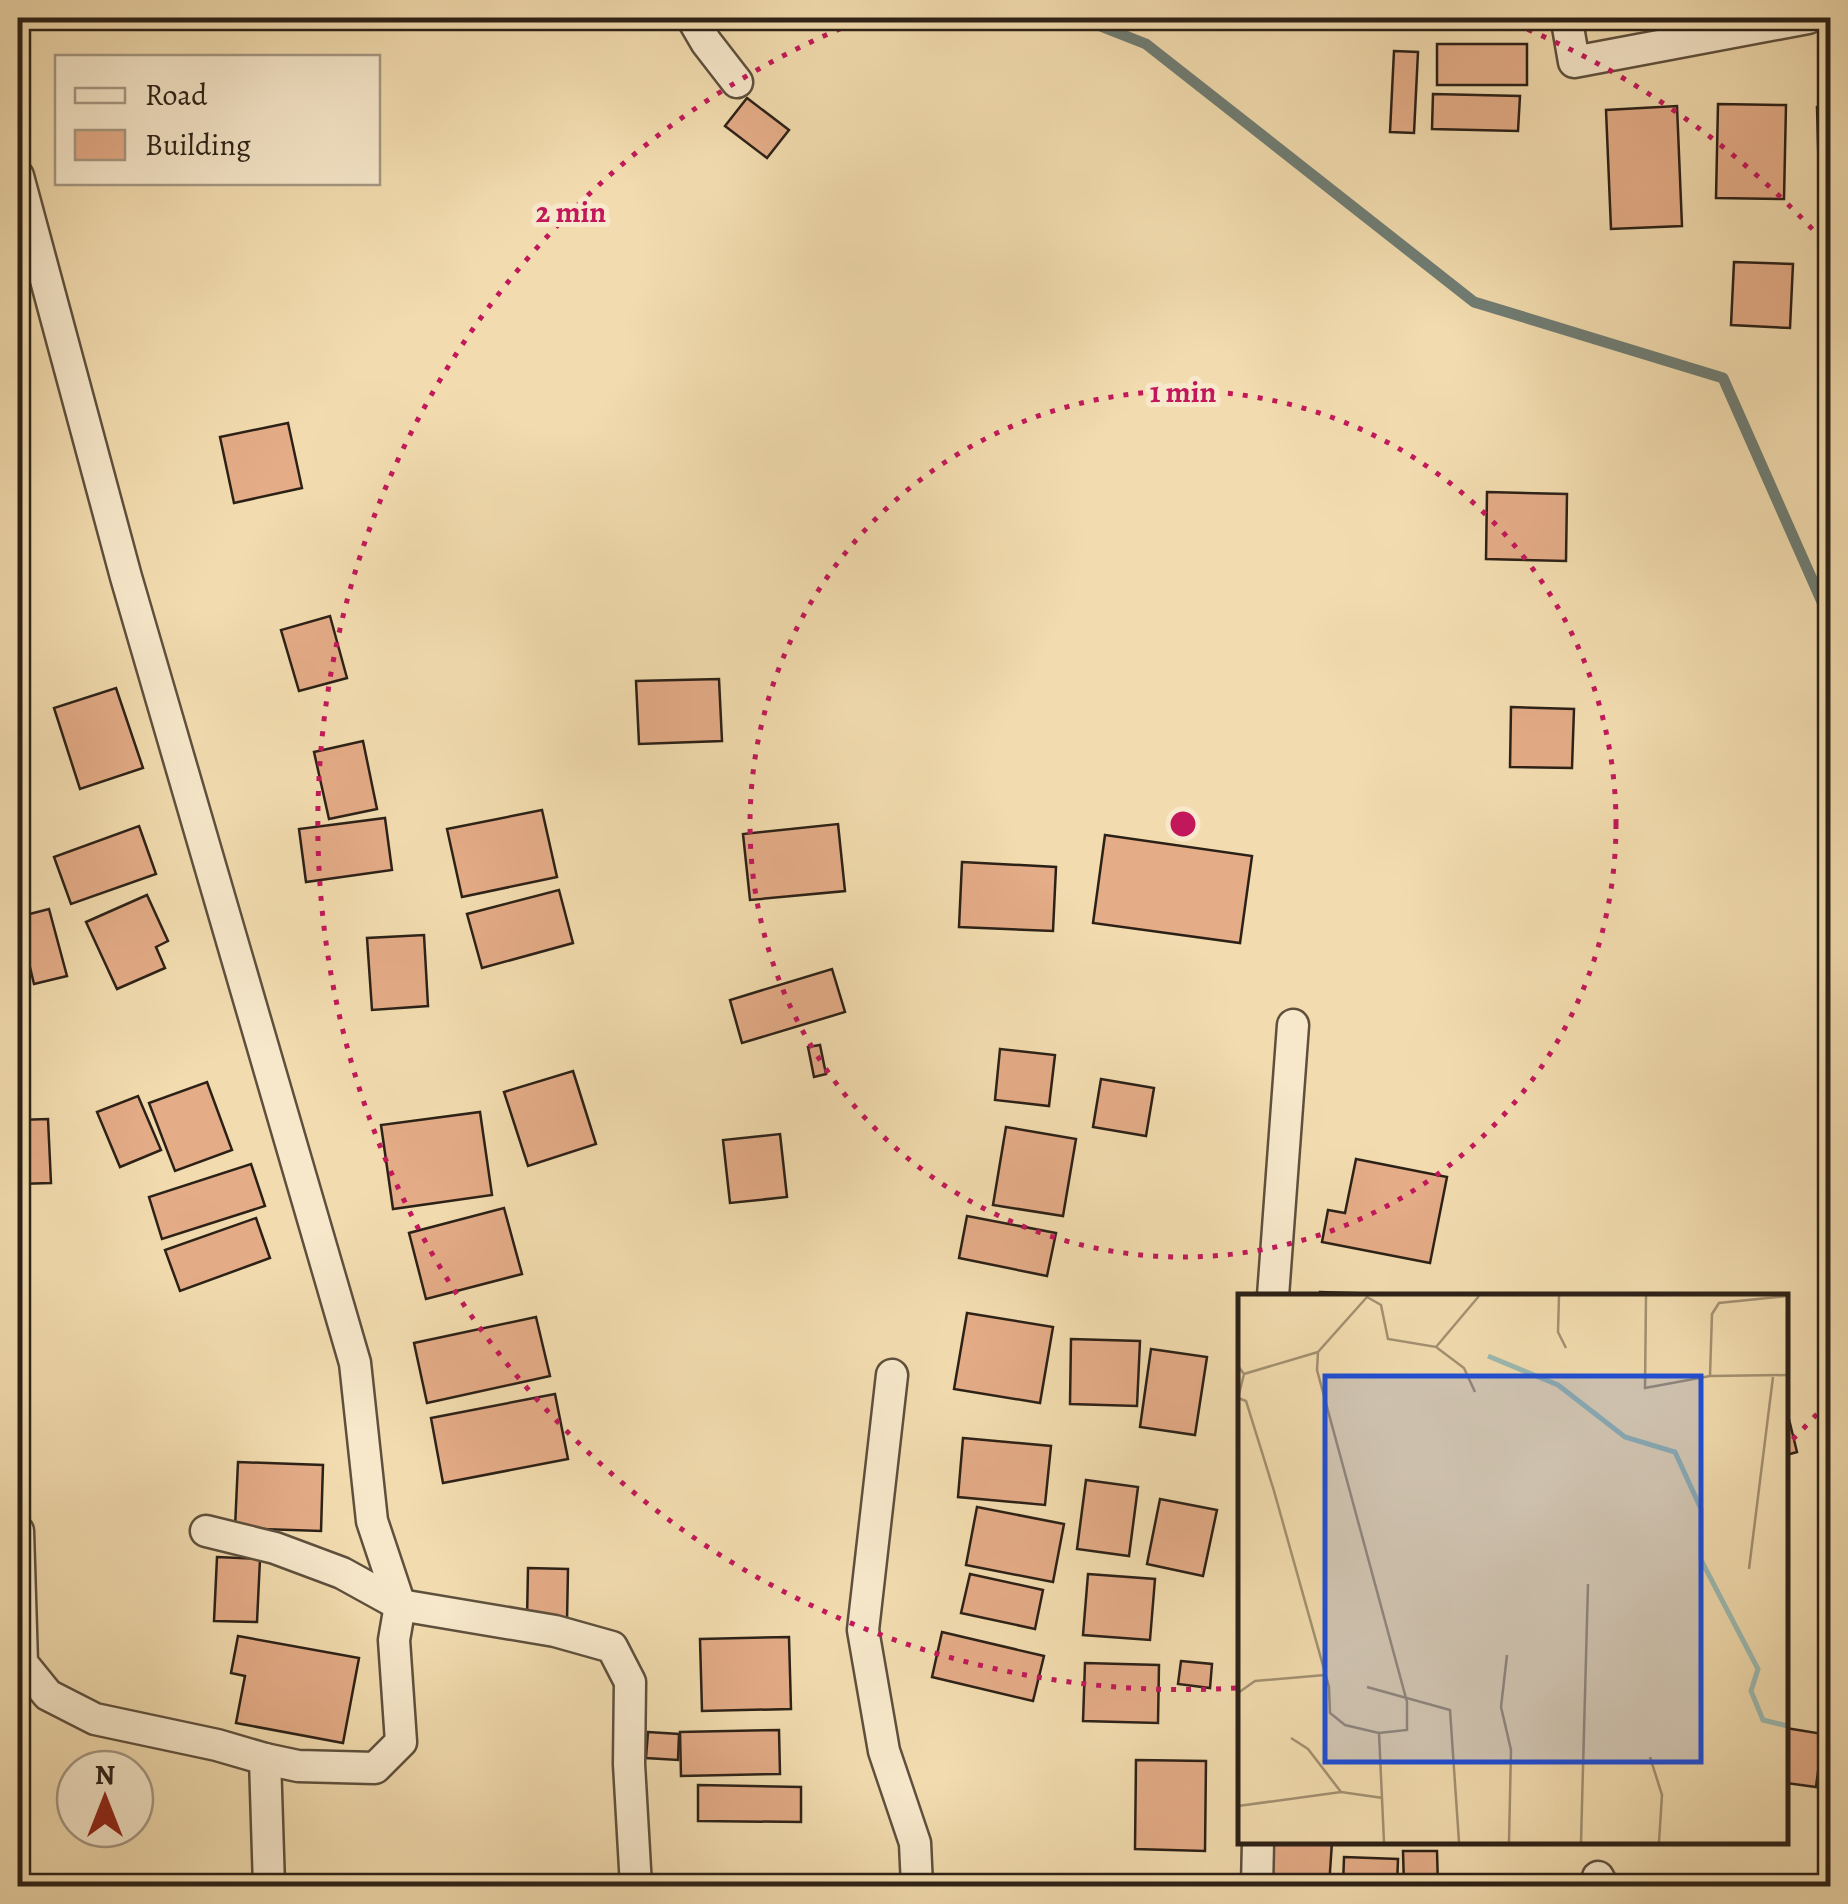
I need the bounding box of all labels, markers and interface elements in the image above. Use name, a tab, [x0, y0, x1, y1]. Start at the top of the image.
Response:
legend	[55, 55, 380, 185]
text: Road	[145, 75, 208, 115]
text: Building	[145, 125, 251, 165]
text: 2 min	[536, 192, 606, 232]
text: 1 min	[1150, 372, 1216, 412]
centre of rings	[1165, 806, 1201, 842]
inset map	[1238, 1294, 1788, 1844]
north arrow	[55, 1749, 155, 1849]
text: N	[95, 1756, 115, 1794]

